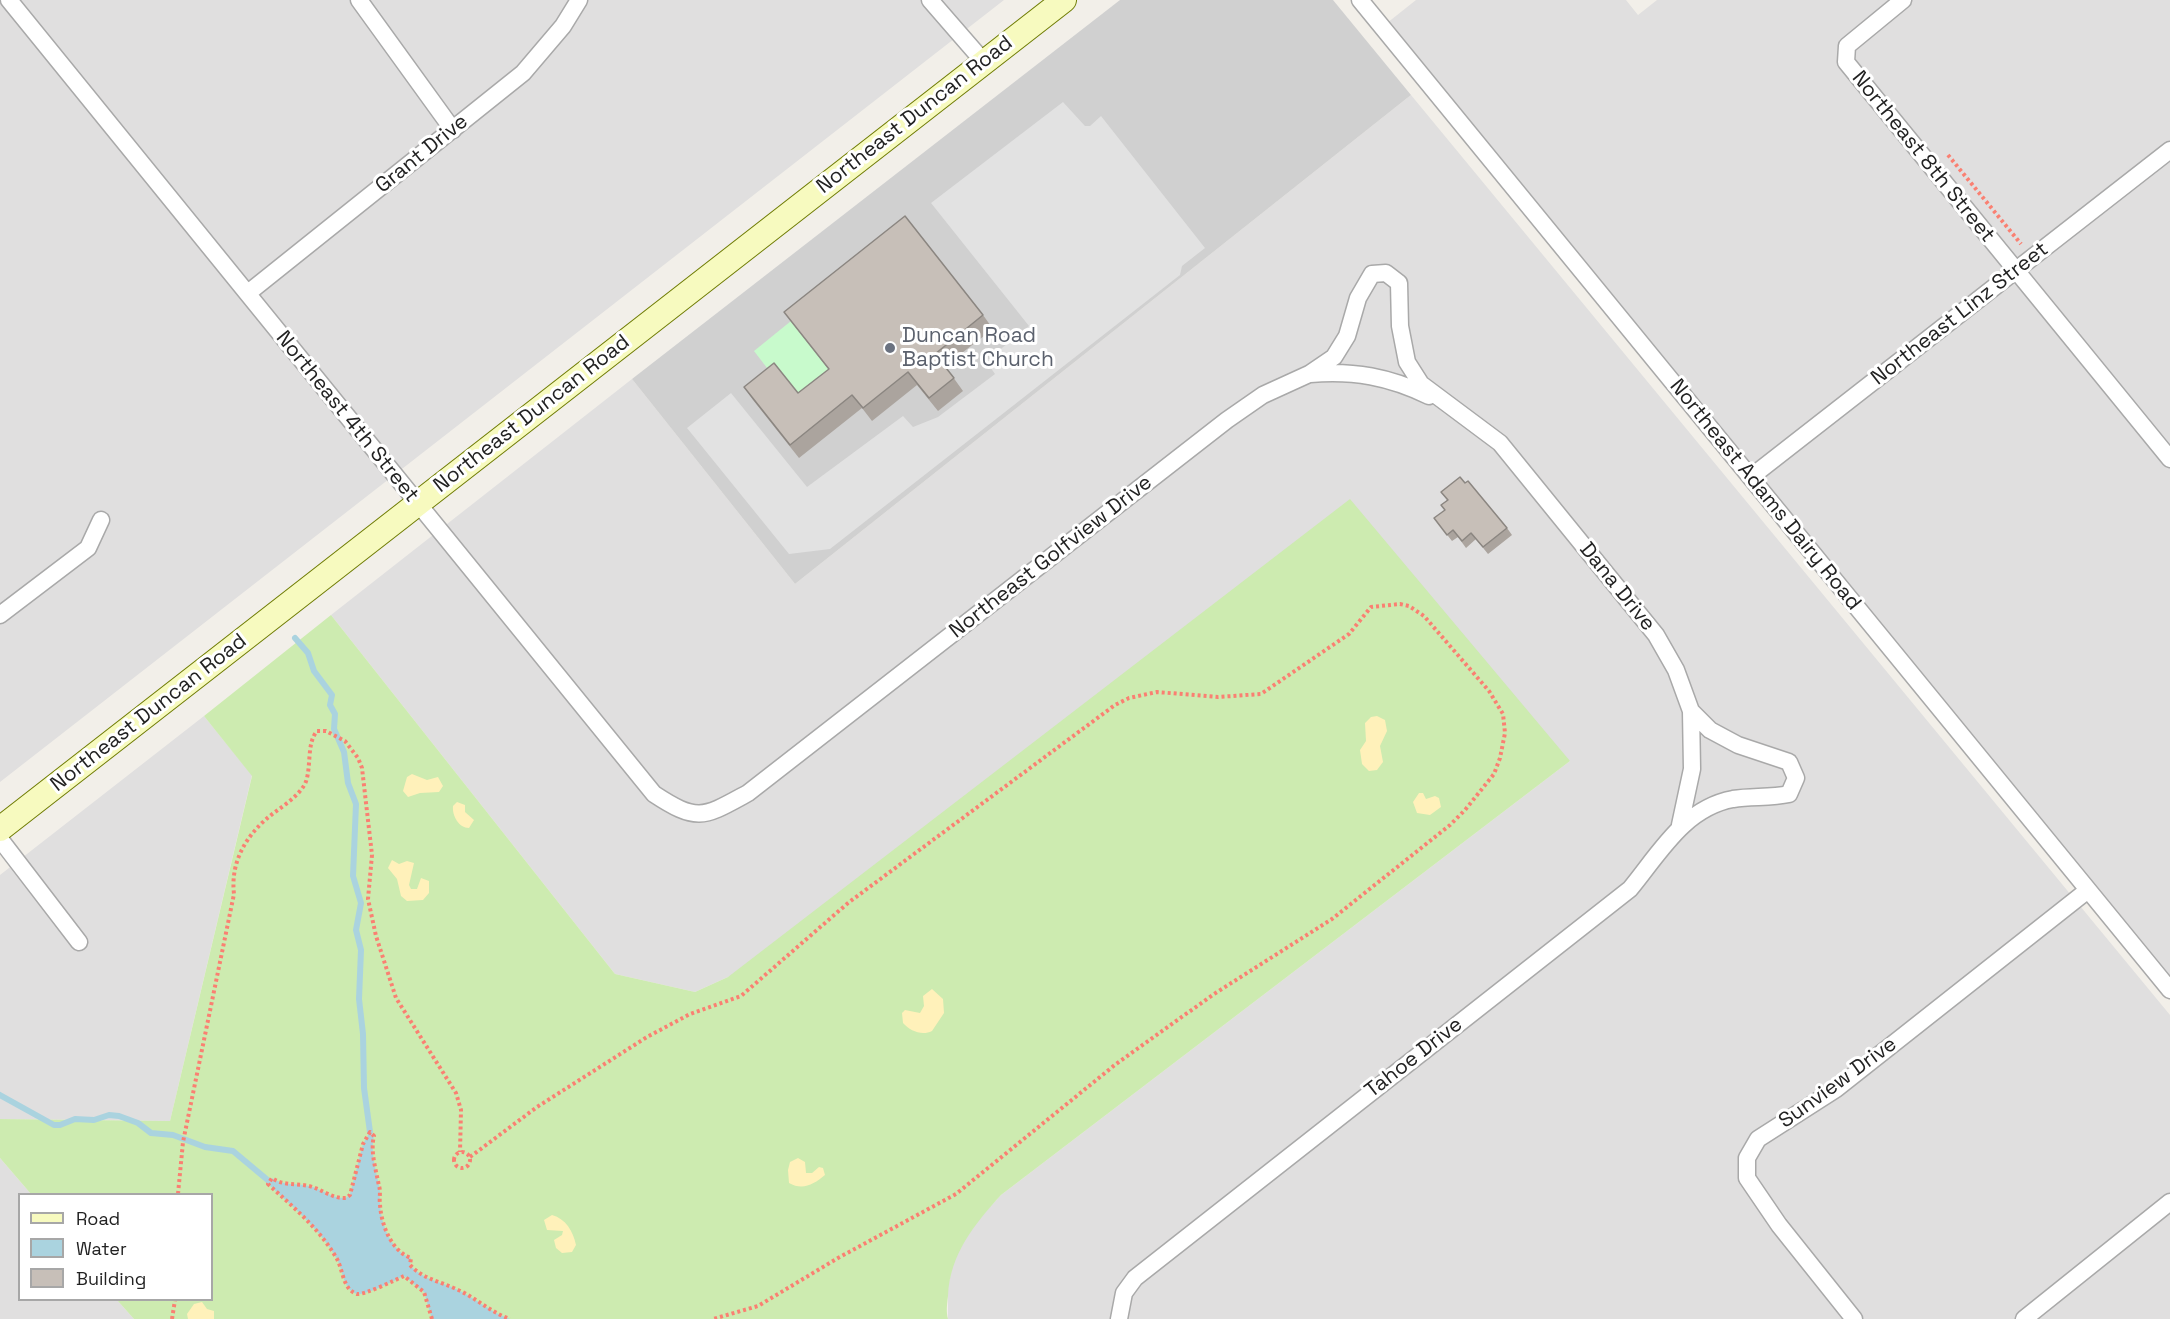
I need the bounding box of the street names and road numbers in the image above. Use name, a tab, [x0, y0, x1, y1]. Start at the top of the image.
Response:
street label: Northeast Duncan Road	[812, 31, 1018, 199]
street label: Northeast 8th Street	[1846, 66, 2000, 248]
street label: Grant Drive	[371, 109, 473, 199]
street label: Northeast Linz Street	[1866, 237, 2054, 391]
street label: Northeast 4th Street	[270, 326, 424, 508]
street label: Northeast Duncan Road	[429, 330, 635, 498]
street label: Northeast Adams Dairy Road	[1664, 374, 1866, 616]
street label: Northeast Golfview Drive	[945, 470, 1157, 644]
street label: Dana Drive	[1574, 538, 1660, 636]
street label: Northeast Duncan Road	[46, 629, 252, 797]
street label: Tahoe Drive	[1360, 1012, 1468, 1104]
street label: Sunview Drive	[1774, 1032, 1902, 1134]

